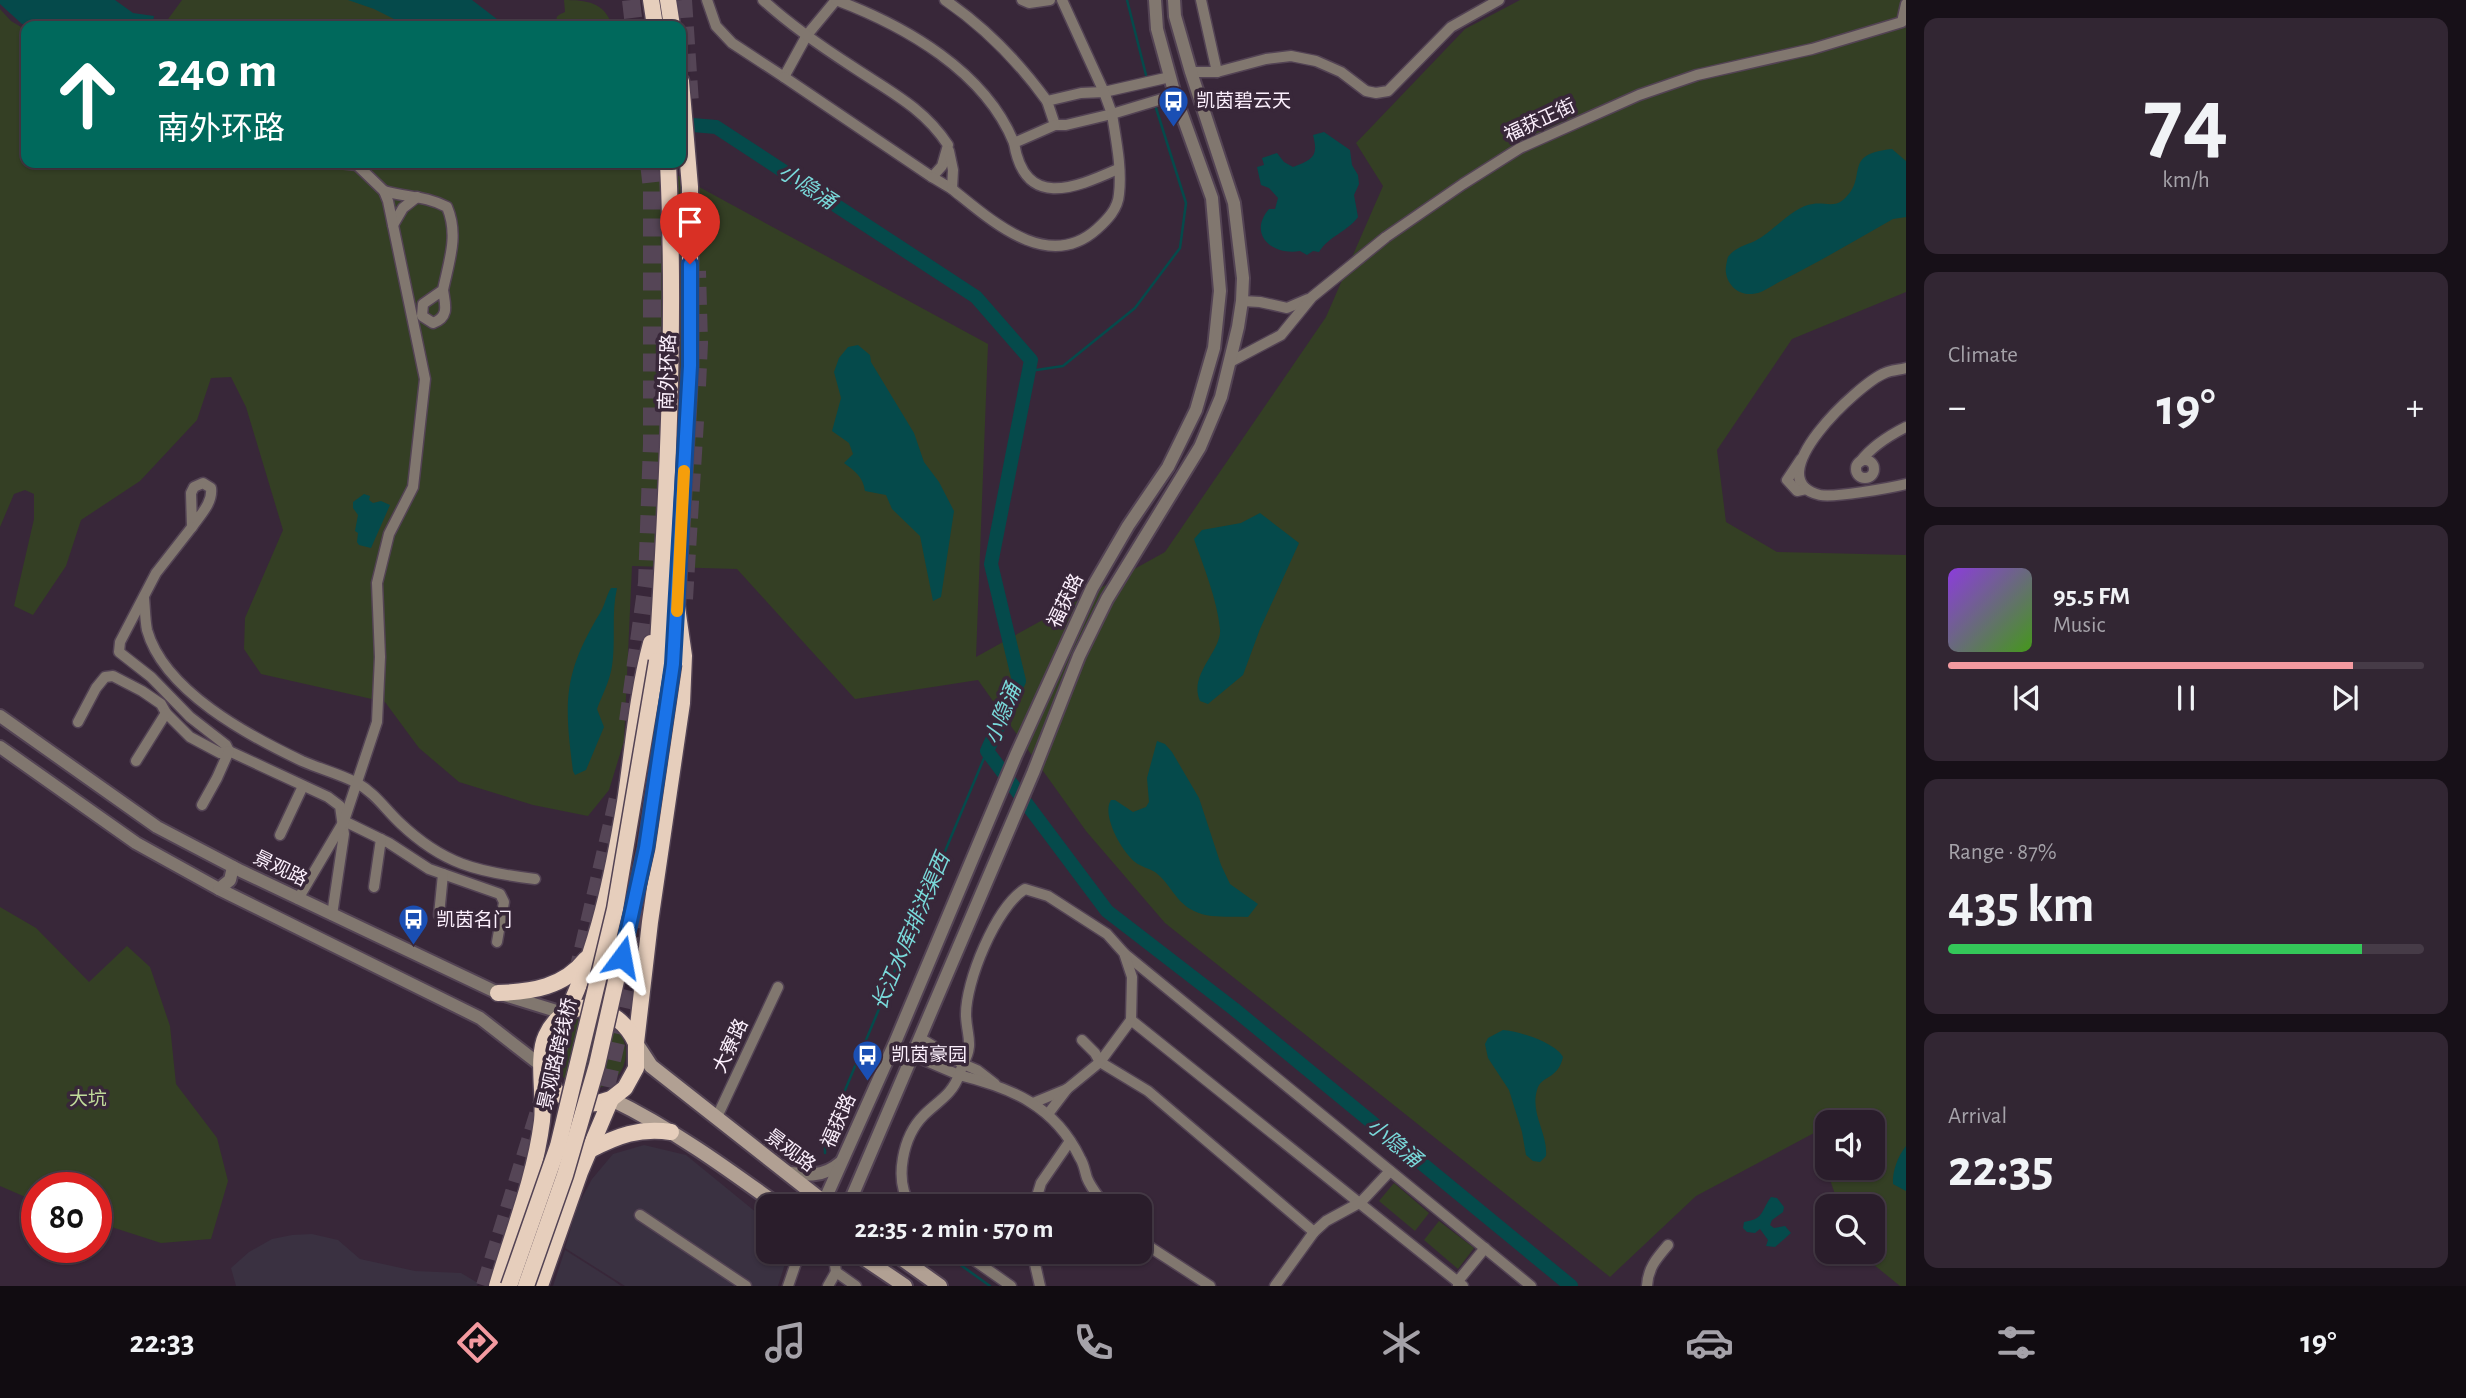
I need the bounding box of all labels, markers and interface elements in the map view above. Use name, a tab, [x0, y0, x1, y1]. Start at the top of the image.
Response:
text: 240 m	[157, 47, 277, 96]
icon: ahead	[42, 49, 133, 140]
text: 74	[2143, 76, 2229, 167]
bus stop icon: 凯茵碧云天	[1156, 84, 1190, 128]
place label: 凯茵碧云天	[1196, 91, 1291, 111]
street label: 福获正街	[1501, 95, 1578, 146]
text: 南外环路	[157, 113, 285, 145]
water label: 小隐涌	[775, 160, 841, 214]
text: km/h	[2162, 169, 2210, 192]
pin	[660, 192, 720, 264]
icon: arrive	[671, 203, 709, 241]
street label: 南外环路	[656, 334, 679, 410]
text: Climate	[1948, 344, 2018, 367]
text: 19°	[2156, 382, 2216, 434]
text: −	[1948, 389, 1966, 427]
text: +	[2406, 389, 2424, 427]
street label: 福获路	[1044, 571, 1087, 631]
text: 95.5 FM	[2053, 583, 2130, 609]
text: Music	[2053, 614, 2105, 637]
water label: 小隐涌	[981, 679, 1025, 747]
icon: previous	[2008, 679, 2046, 717]
icon: pause	[2167, 679, 2205, 717]
icon: next	[2326, 679, 2364, 717]
text: Range · 87%	[1948, 841, 2057, 864]
street label: 景观路	[250, 847, 310, 890]
water label: 长江水库排洪渠西	[868, 847, 955, 1013]
text: 435 km	[1948, 879, 2095, 931]
bus stop icon: 凯茵名门	[396, 903, 430, 947]
place label: 凯茵名门	[436, 909, 512, 930]
position arrow	[585, 920, 659, 994]
street label: 景观路跨线桥	[535, 996, 580, 1112]
street label: 大寮路	[709, 1016, 752, 1076]
bus stop icon: 凯茵豪园	[851, 1038, 885, 1082]
place label: 凯茵豪园	[891, 1044, 967, 1065]
park label: 大坑	[69, 1088, 107, 1109]
street label: 福获路	[818, 1091, 859, 1151]
text: Arrival	[1948, 1105, 2007, 1128]
map controls	[1815, 1110, 1885, 1264]
button: sound	[1815, 1110, 1885, 1180]
water label: 小隐涌	[1363, 1114, 1427, 1172]
street label: 景观路	[762, 1125, 819, 1176]
text: 22:35	[1948, 1143, 2054, 1195]
speed limit sign: 80	[21, 1172, 112, 1263]
button: search	[1815, 1194, 1885, 1264]
text: 22:35 · 2 min · 570 m	[854, 1216, 1054, 1242]
icon: directions	[453, 1318, 502, 1367]
icon: music	[761, 1318, 810, 1367]
icon: phone	[1069, 1318, 1118, 1367]
icon: climate	[1377, 1318, 1426, 1367]
icon: car	[1685, 1318, 1734, 1367]
icon: filters	[1992, 1318, 2041, 1367]
text: 22:33	[129, 1326, 194, 1358]
text: 19°	[2300, 1326, 2337, 1358]

